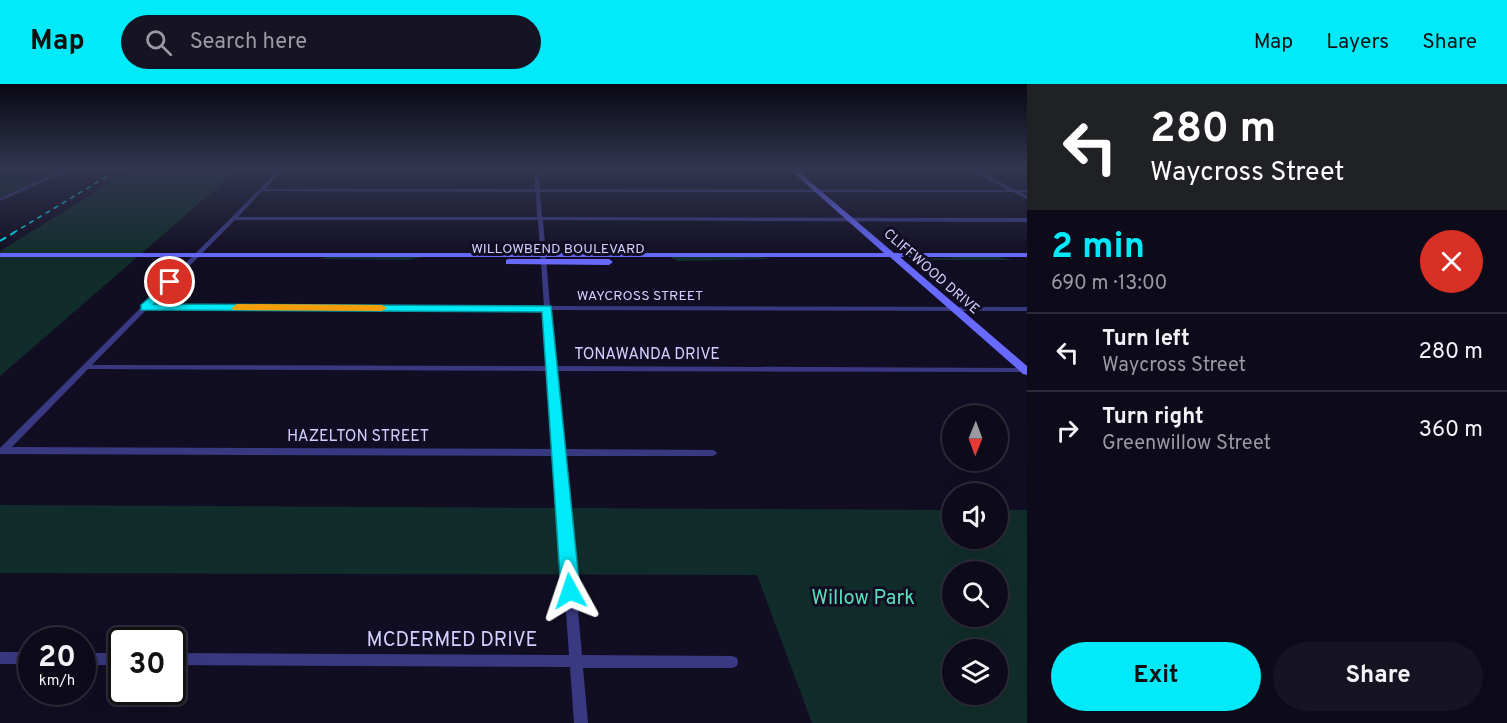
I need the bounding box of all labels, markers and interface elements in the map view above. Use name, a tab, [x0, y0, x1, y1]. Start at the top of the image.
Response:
search box	[121, 15, 541, 69]
text: Map	[30, 24, 85, 60]
icon: search	[142, 26, 175, 59]
text: Search here	[190, 29, 307, 56]
text: Map	[1254, 29, 1293, 56]
text: Layers	[1326, 29, 1389, 56]
text: Share	[1422, 29, 1477, 56]
text: 280 m	[1150, 104, 1276, 157]
icon: left	[1051, 108, 1129, 186]
text: Waycross Street	[1150, 156, 1344, 190]
text: 2 min	[1051, 225, 1145, 271]
street label: CLIFFWOOD DRIVE	[880, 226, 982, 318]
button: close	[1420, 230, 1483, 293]
street label: WILLOWBEND BOULEVARD	[471, 241, 645, 258]
pin	[144, 256, 195, 307]
icon: arrive	[153, 265, 186, 298]
text: 690 m · 13:00	[1051, 271, 1167, 297]
street label: WAYCROSS STREET	[577, 288, 703, 305]
text: Turn left	[1102, 326, 1190, 353]
icon: left	[1051, 336, 1084, 369]
text: 280 m	[1418, 339, 1483, 366]
street label: TONAWANDA DRIVE	[574, 345, 720, 365]
text: Waycross Street	[1102, 353, 1246, 379]
text: Turn right	[1102, 404, 1204, 431]
north arrow	[942, 405, 1008, 471]
map controls	[942, 405, 1008, 705]
icon: right	[1051, 414, 1084, 447]
text: 360 m	[1419, 417, 1483, 444]
street label: HAZELTON STREET	[287, 427, 429, 447]
text: Greenwillow Street	[1102, 431, 1271, 457]
button: sound	[942, 483, 1008, 549]
position arrow	[538, 559, 602, 623]
button: search	[942, 561, 1008, 627]
park label: Willow Park	[811, 586, 915, 612]
speed limit sign: 30	[108, 627, 186, 705]
street label: MCDERMED DRIVE	[367, 628, 537, 654]
button: layers	[942, 639, 1008, 705]
text: 20	[38, 640, 76, 677]
button: Exit	[1051, 642, 1261, 711]
button: Share	[1273, 642, 1483, 711]
text: km/h	[39, 672, 75, 691]

